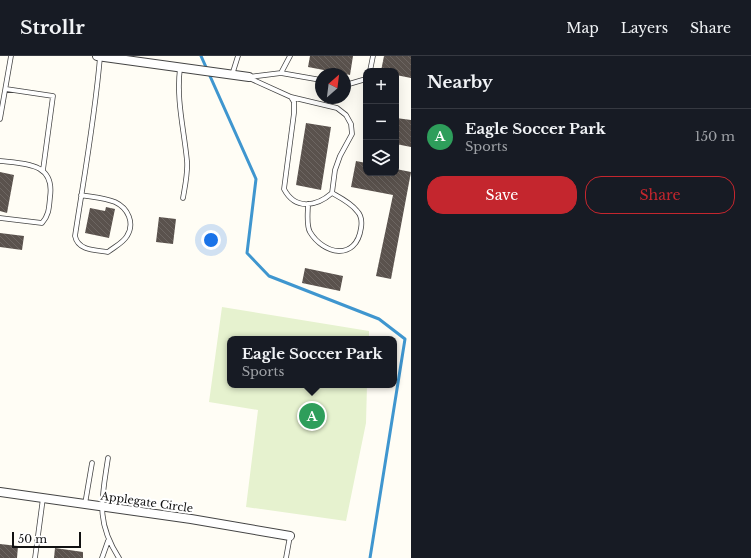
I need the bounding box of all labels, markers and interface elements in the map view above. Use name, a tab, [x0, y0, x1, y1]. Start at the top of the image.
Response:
text: Strollr	[20, 16, 85, 39]
text: Map	[566, 19, 599, 37]
text: Layers	[621, 19, 668, 37]
text: Share	[690, 19, 731, 37]
north arrow	[315, 68, 351, 104]
map controls	[363, 68, 399, 176]
button: +	[363, 68, 399, 104]
text: Nearby	[427, 72, 493, 93]
button: −	[363, 104, 399, 140]
text: Eagle Soccer Park	[465, 119, 606, 138]
text: A	[435, 128, 445, 145]
text: 150 m	[695, 128, 735, 145]
text: Sports	[465, 138, 508, 155]
button: layers	[363, 140, 399, 176]
button: Save	[427, 176, 577, 214]
button: Share	[585, 176, 735, 214]
your location	[201, 230, 221, 250]
popup	[227, 336, 397, 388]
text: Eagle Soccer Park	[242, 344, 382, 363]
text: Sports	[242, 363, 284, 380]
pin: A	[299, 401, 325, 431]
street label: Applegate Circle	[99, 488, 194, 515]
scale bar	[12, 530, 81, 549]
text: 50 m	[18, 532, 47, 546]

